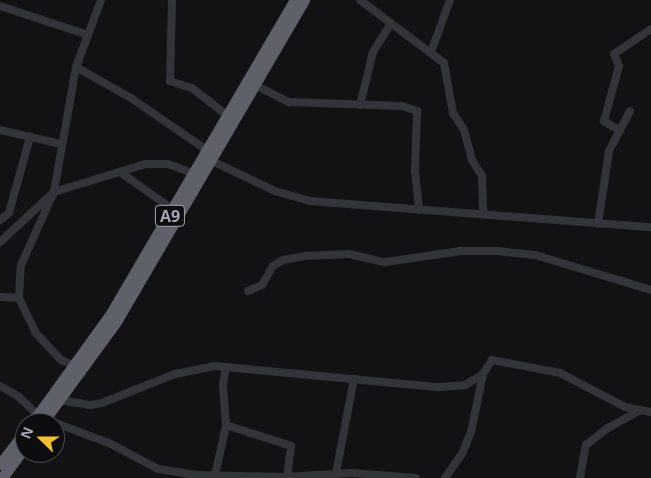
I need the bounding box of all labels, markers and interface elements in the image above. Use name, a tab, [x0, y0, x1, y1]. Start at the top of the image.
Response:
road number: A9	[154, 202, 186, 230]
north arrow	[15, 413, 65, 463]
text: N	[16, 424, 37, 441]

